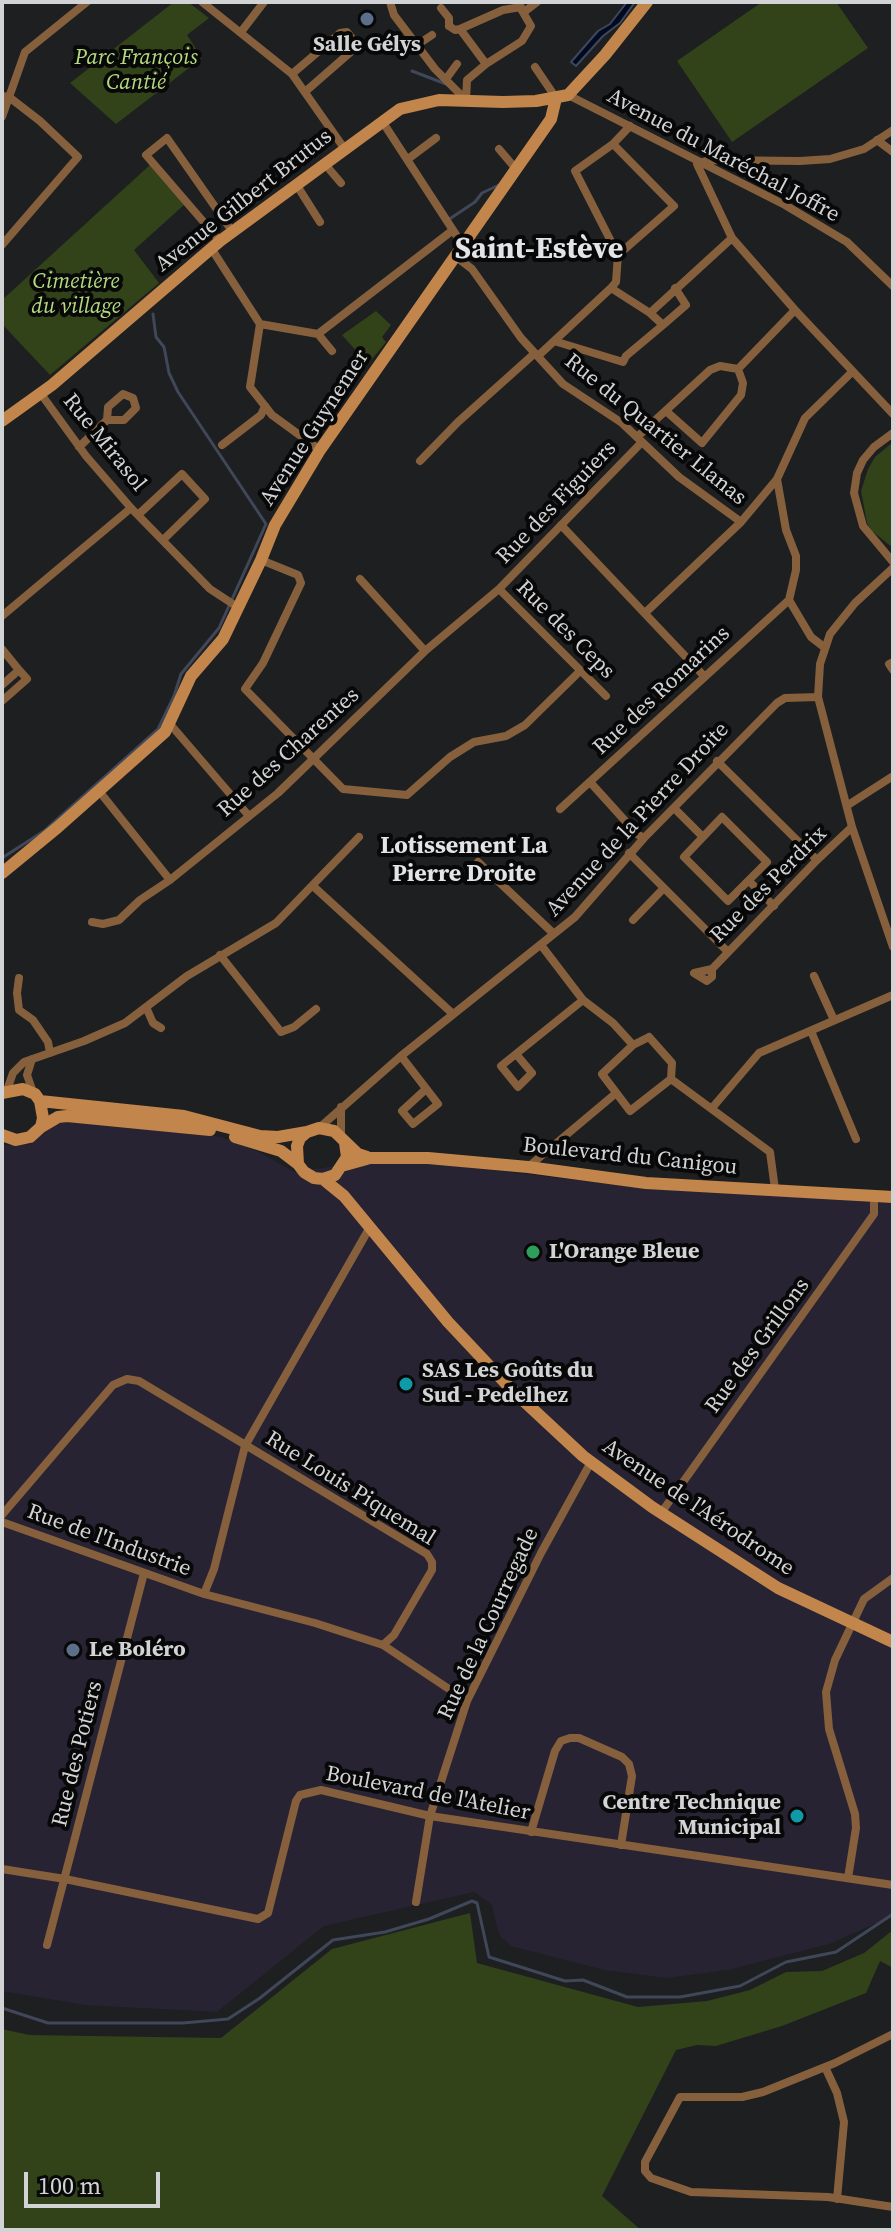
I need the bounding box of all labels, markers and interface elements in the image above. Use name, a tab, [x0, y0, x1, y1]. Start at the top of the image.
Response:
marker: Salle Gélys	[358, 10, 376, 28]
place label: Salle Gélys	[313, 32, 421, 58]
park label: Parc François Cantié	[74, 45, 198, 96]
street label: Avenue du Maréchal Joffre	[602, 83, 844, 229]
street label: Avenue Gilbert Brutus	[150, 124, 338, 278]
district label: Saint-Estève	[455, 232, 623, 268]
park label: Cimetière du village	[31, 269, 121, 320]
street label: Avenue Guynemer	[255, 345, 375, 511]
street label: Rue du Quartier Llanas	[559, 349, 751, 511]
street label: Rue Mirasol	[57, 389, 151, 497]
street label: Rue des Figuiers	[492, 436, 622, 570]
street label: Rue des Ceps	[510, 575, 620, 685]
street label: Rue des Romarins	[588, 621, 736, 761]
street label: Rue des Charentes	[213, 683, 365, 823]
street label: Avenue de la Pierre Droite	[541, 717, 735, 923]
street label: Rue des Perdrix	[705, 821, 833, 949]
district label: Lotissement La Pierre Droite	[380, 833, 548, 889]
street label: Boulevard du Canigou	[521, 1133, 739, 1181]
place label: L'Orange Bleue	[549, 1239, 699, 1265]
marker: L'Orange Bleue	[524, 1243, 542, 1261]
street label: Rue des Grillons	[700, 1273, 816, 1419]
place label: SAS Les Goûts du Sud - Pedelhez	[422, 1358, 593, 1410]
marker: SAS Les Goûts du Sud - Pedelhez	[397, 1375, 415, 1393]
street label: Rue Louis Piquemal	[260, 1426, 440, 1552]
street label: Avenue de l'Aérodrome	[597, 1434, 799, 1582]
street label: Rue de l'Industrie	[24, 1499, 194, 1583]
street label: Rue de la Courregade	[433, 1524, 545, 1724]
place label: Le Boléro	[89, 1637, 186, 1663]
marker: Le Boléro	[64, 1641, 82, 1659]
street label: Rue des Potiers	[47, 1678, 109, 1830]
street label: Boulevard de l'Atelier	[324, 1761, 532, 1827]
place label: Centre Technique Municipal	[602, 1790, 781, 1842]
marker: Centre Technique Municipal	[788, 1807, 806, 1825]
scale bar	[28, 2156, 164, 2206]
text: 100 m	[38, 2169, 101, 2202]

